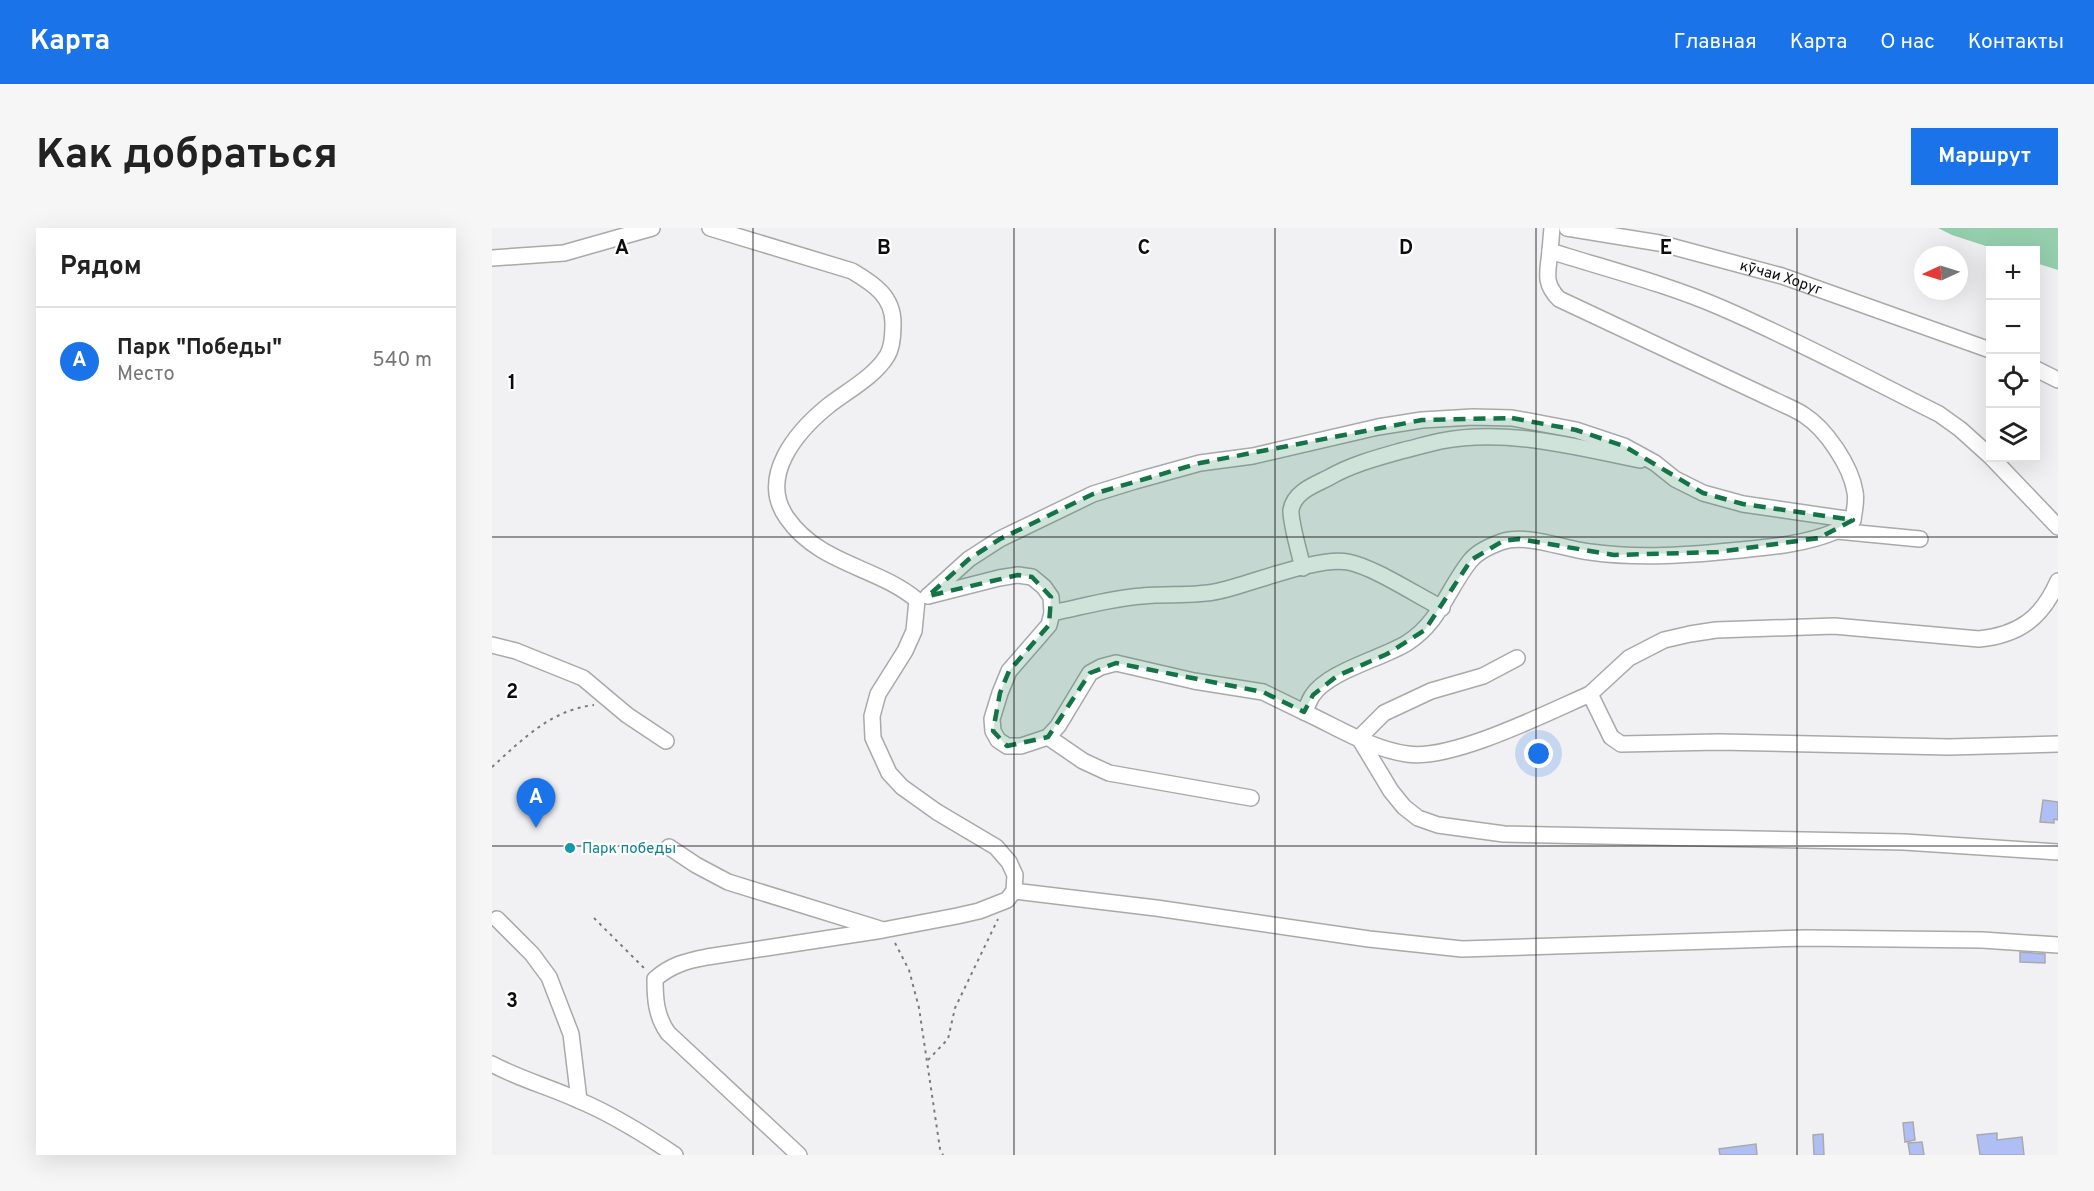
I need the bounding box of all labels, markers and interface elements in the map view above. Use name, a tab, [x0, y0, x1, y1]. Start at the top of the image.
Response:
text: Карта	[30, 24, 110, 60]
text: Главная	[1673, 29, 1757, 56]
text: Карта	[1790, 29, 1847, 56]
text: О нас	[1880, 29, 1935, 56]
text: Контакты	[1968, 29, 2064, 56]
button: Маршрут	[1911, 128, 2058, 185]
text: Как добраться	[36, 130, 338, 183]
text: A	[615, 236, 629, 262]
text: B	[877, 236, 891, 262]
text: C	[1138, 236, 1150, 262]
text: D	[1399, 236, 1413, 262]
text: E	[1660, 236, 1672, 262]
north arrow	[1914, 246, 1968, 300]
map controls	[1986, 246, 2040, 462]
button: +	[1986, 246, 2040, 300]
text: Рядом	[60, 251, 142, 284]
street label: кӯчаи Хоруг	[1737, 257, 1824, 300]
button: −	[1986, 300, 2040, 354]
text: Парк "Победы"	[117, 335, 282, 362]
text: A	[72, 348, 87, 374]
text: 540 m	[372, 348, 432, 374]
button: locate	[1986, 354, 2040, 408]
text: Место	[117, 362, 175, 388]
text: 1	[508, 371, 516, 397]
button: layers	[1986, 408, 2040, 462]
text: 2	[506, 680, 518, 706]
your location	[1524, 739, 1553, 768]
pin: A	[516, 778, 555, 828]
place label: Парк победы	[582, 840, 676, 859]
marker: Парк победы	[563, 841, 577, 855]
text: 3	[506, 989, 518, 1015]

